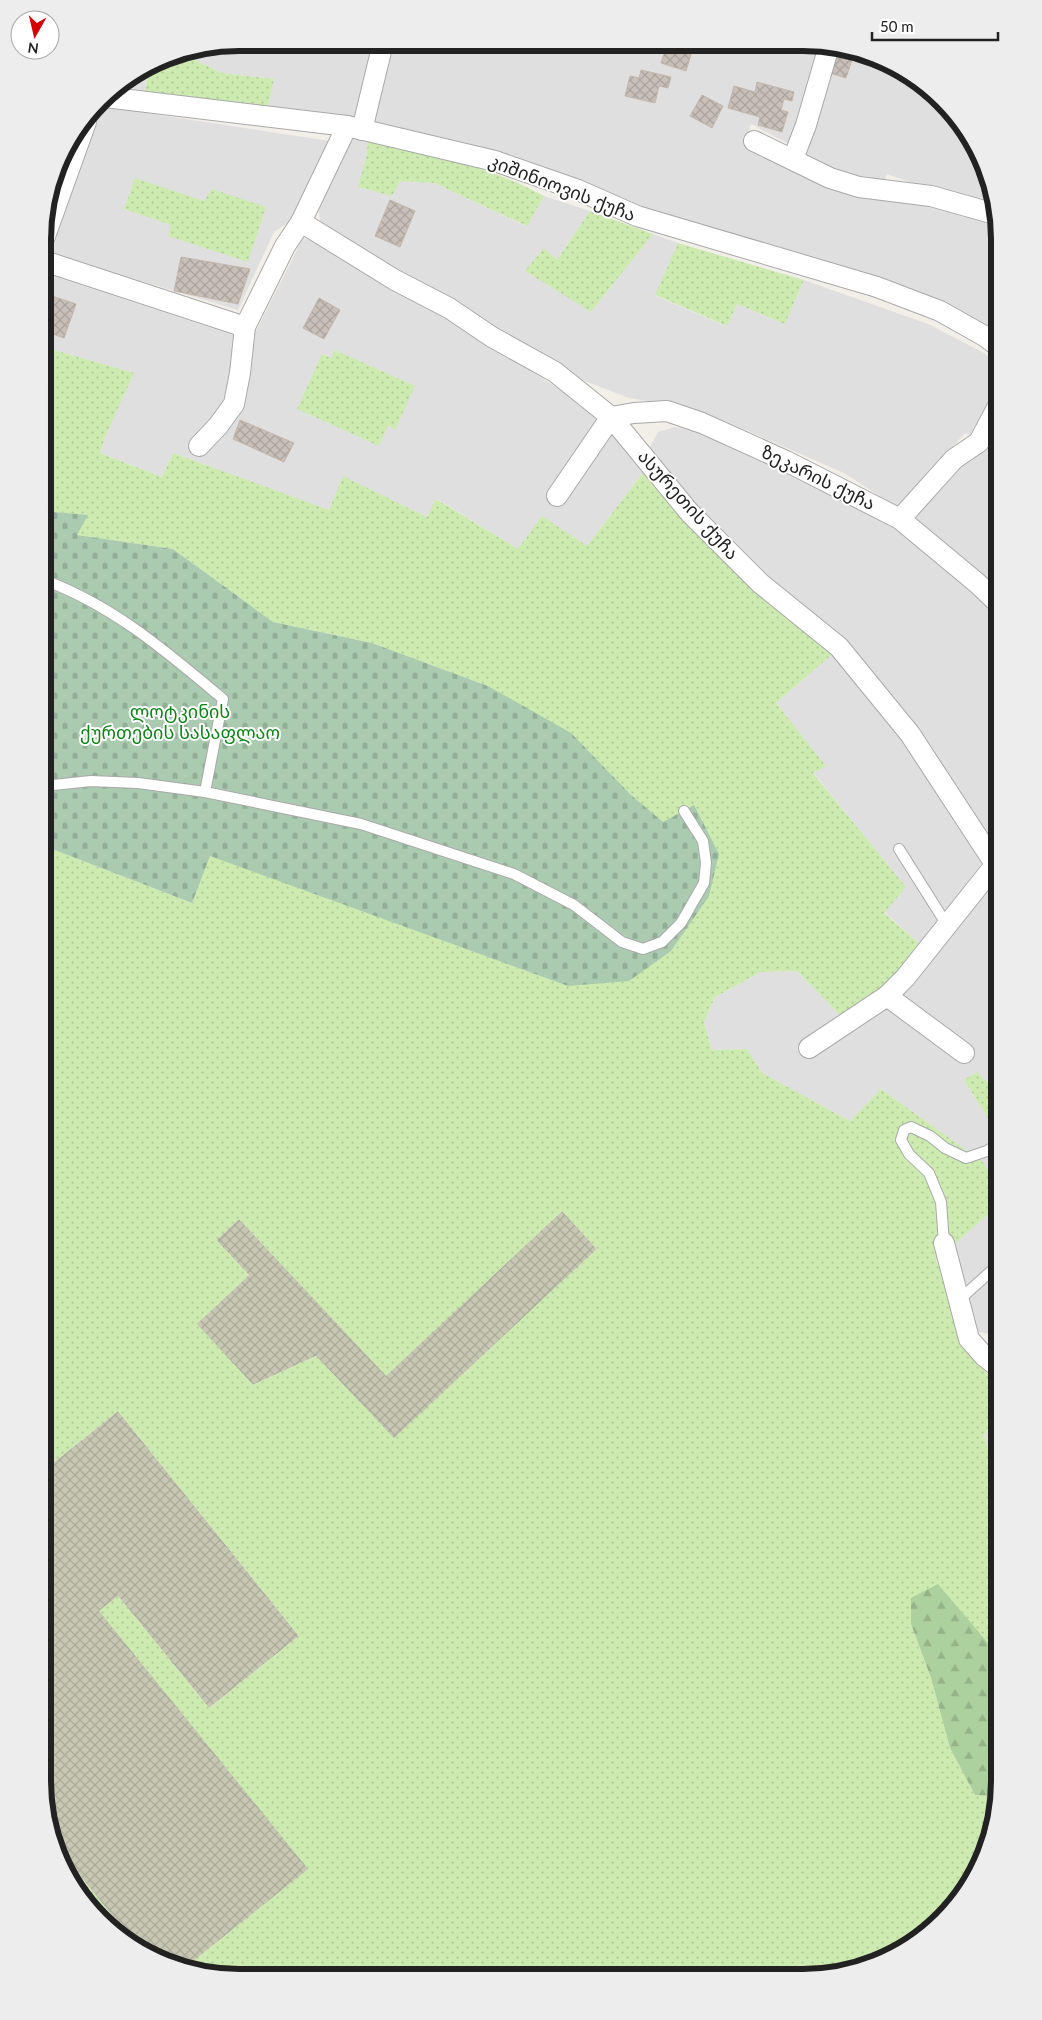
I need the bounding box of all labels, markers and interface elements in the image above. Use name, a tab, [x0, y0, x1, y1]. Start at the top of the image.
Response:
north arrow	[10, 10, 60, 60]
scale bar	[872, 10, 998, 42]
text: 50 m	[880, 17, 914, 35]
text: N	[27, 39, 40, 58]
street label: კიშინიოვის ქუჩა	[486, 149, 639, 226]
street label: ზეკარის ქუჩა	[757, 440, 879, 515]
street label: ასურეთის ქუჩა	[633, 445, 744, 564]
park label: ლოტკინის ქურთების სასაფლაო	[80, 700, 280, 744]

